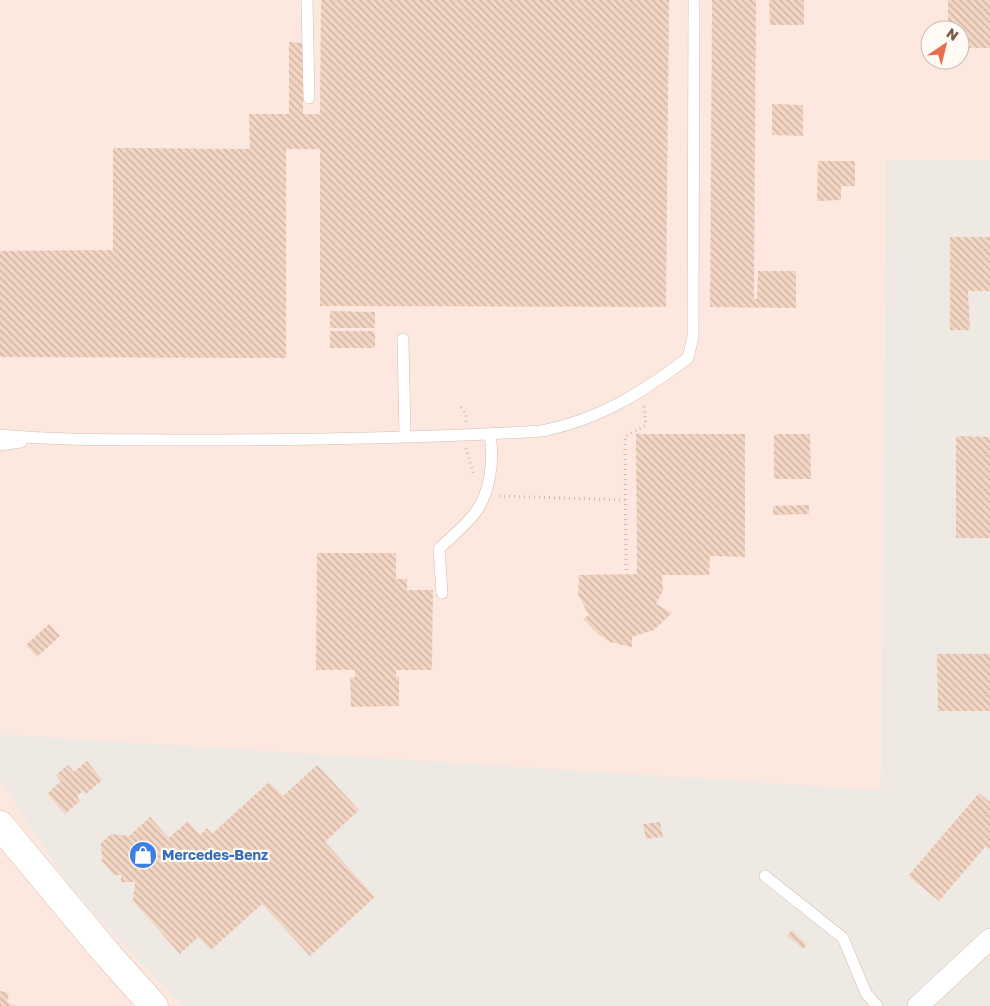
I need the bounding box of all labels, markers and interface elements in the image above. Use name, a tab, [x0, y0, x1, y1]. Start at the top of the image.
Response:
north arrow	[920, 20, 970, 70]
text: N	[944, 24, 962, 44]
shop icon: Mercedes-Benz	[128, 840, 158, 870]
place label: Mercedes-Benz	[162, 846, 268, 863]

